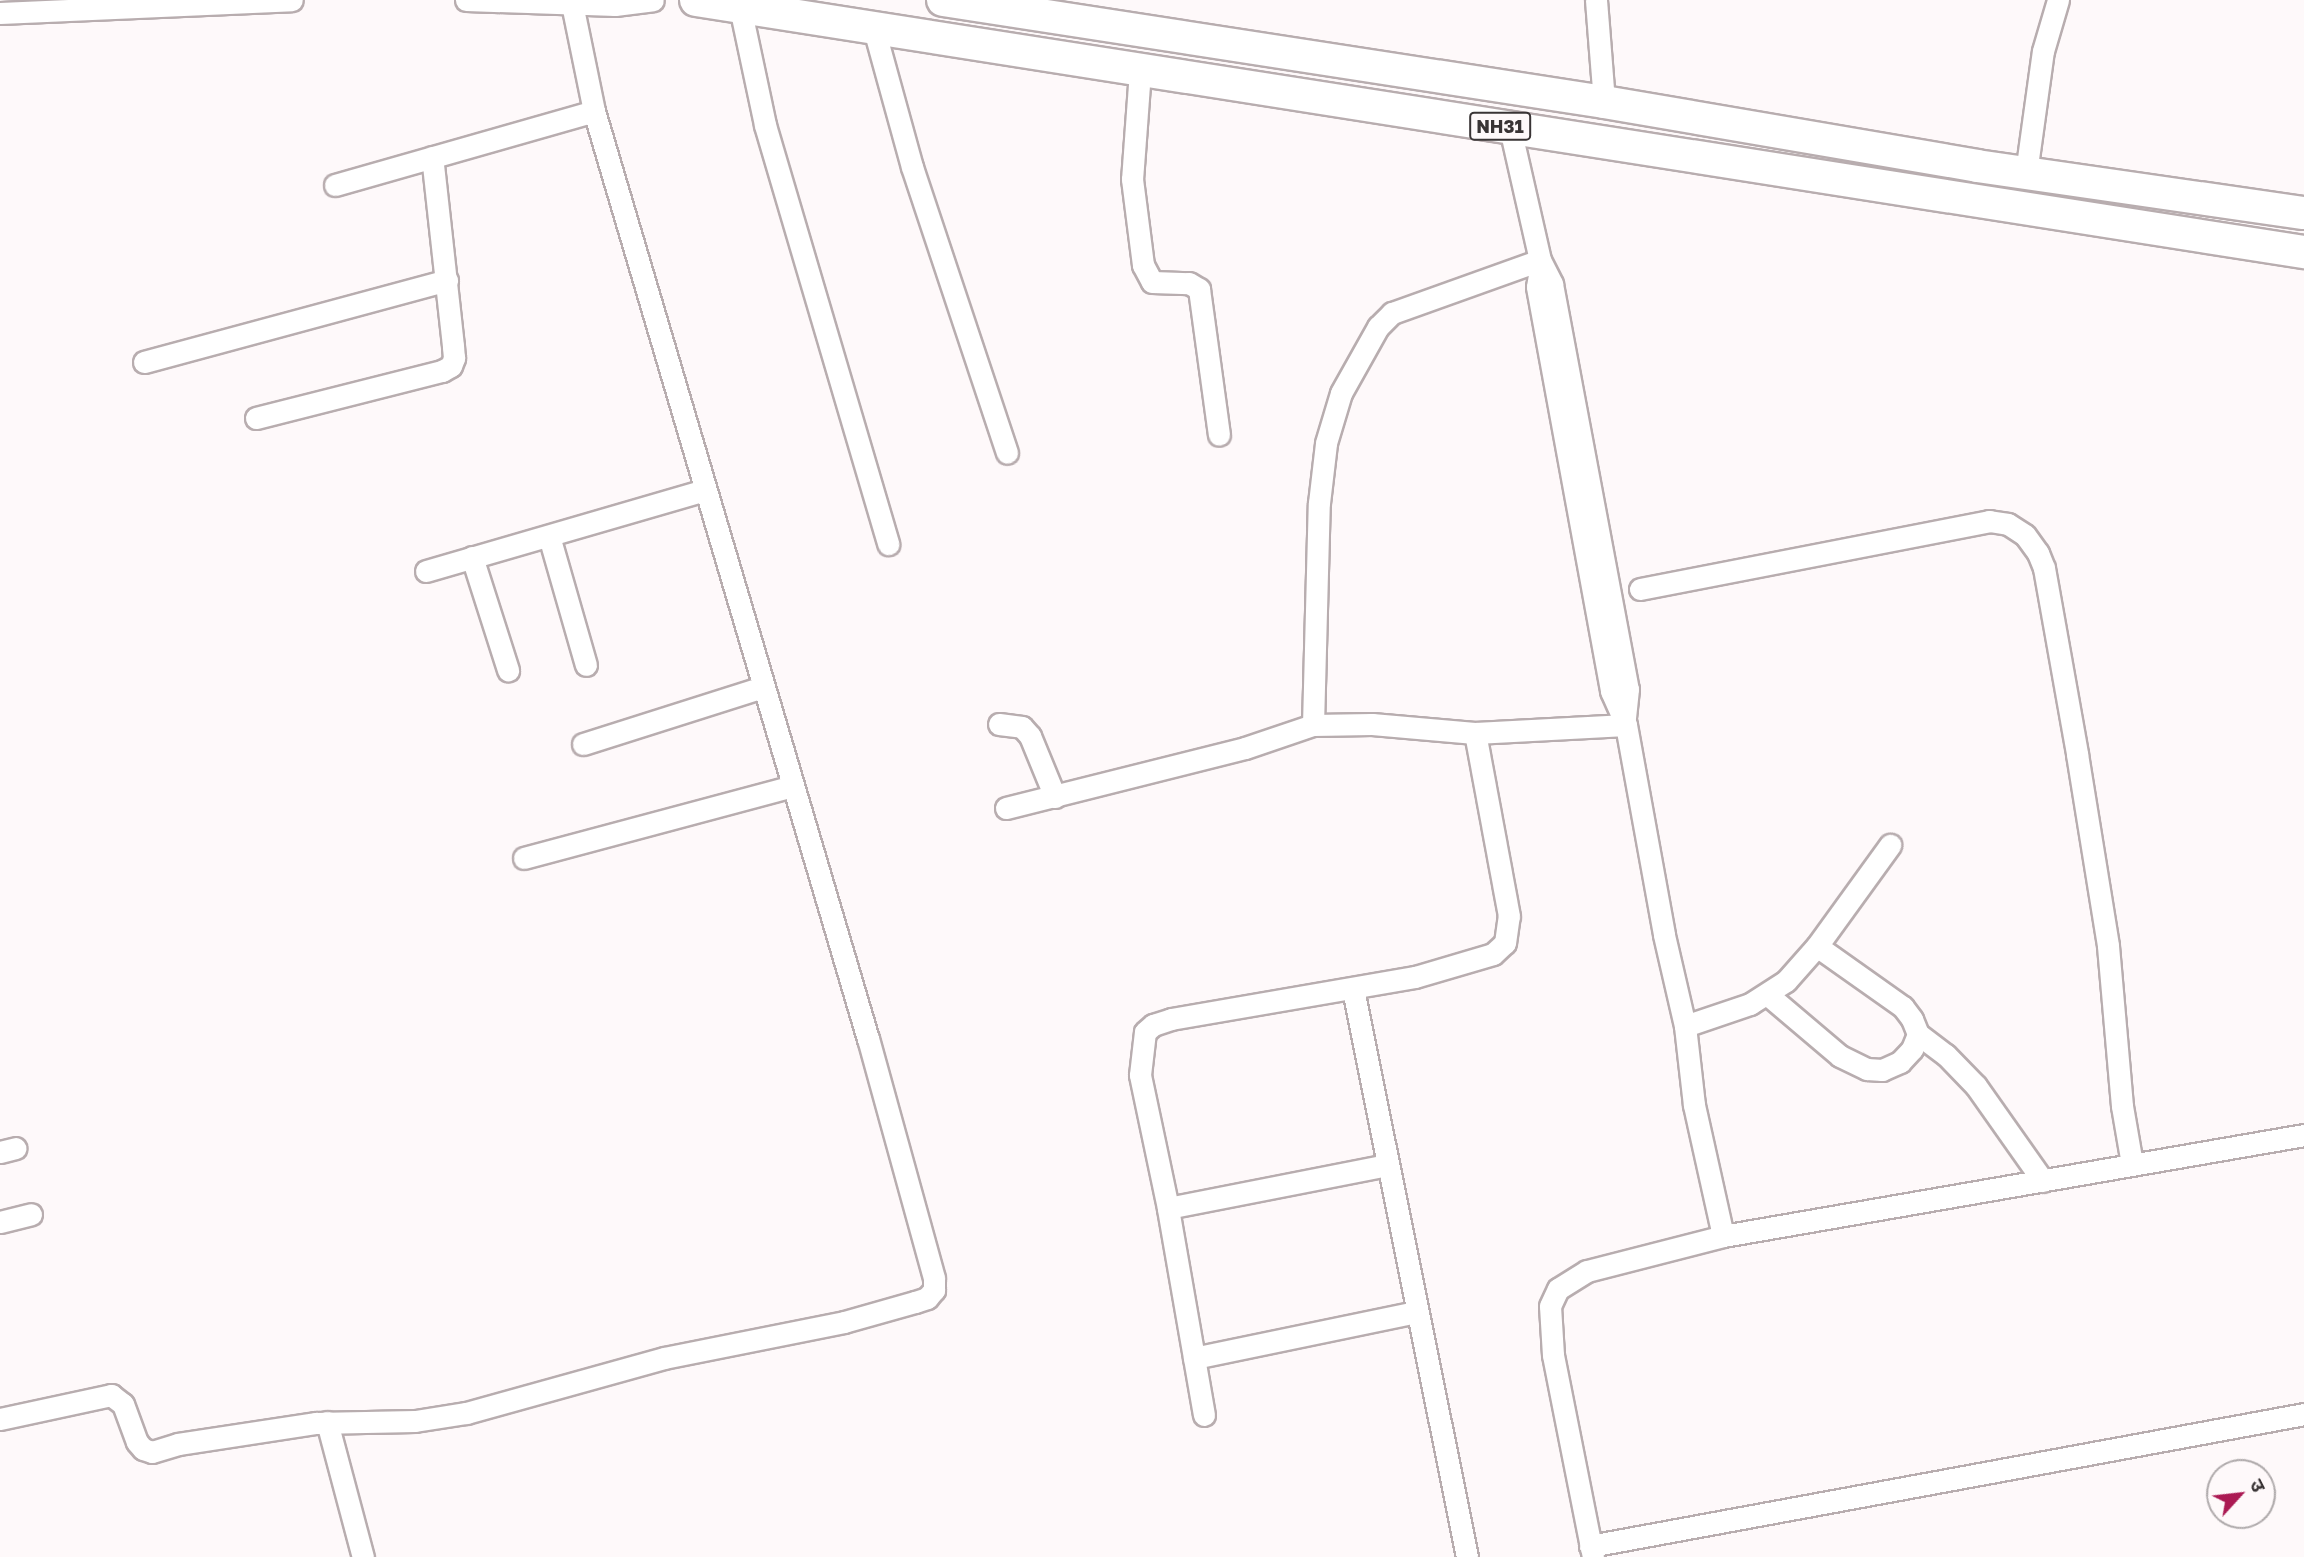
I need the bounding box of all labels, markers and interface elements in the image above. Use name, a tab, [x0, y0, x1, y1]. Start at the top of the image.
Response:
road number: NH31	[1468, 112, 1532, 140]
north arrow	[2206, 1459, 2276, 1529]
text: उ	[2246, 1475, 2271, 1495]

